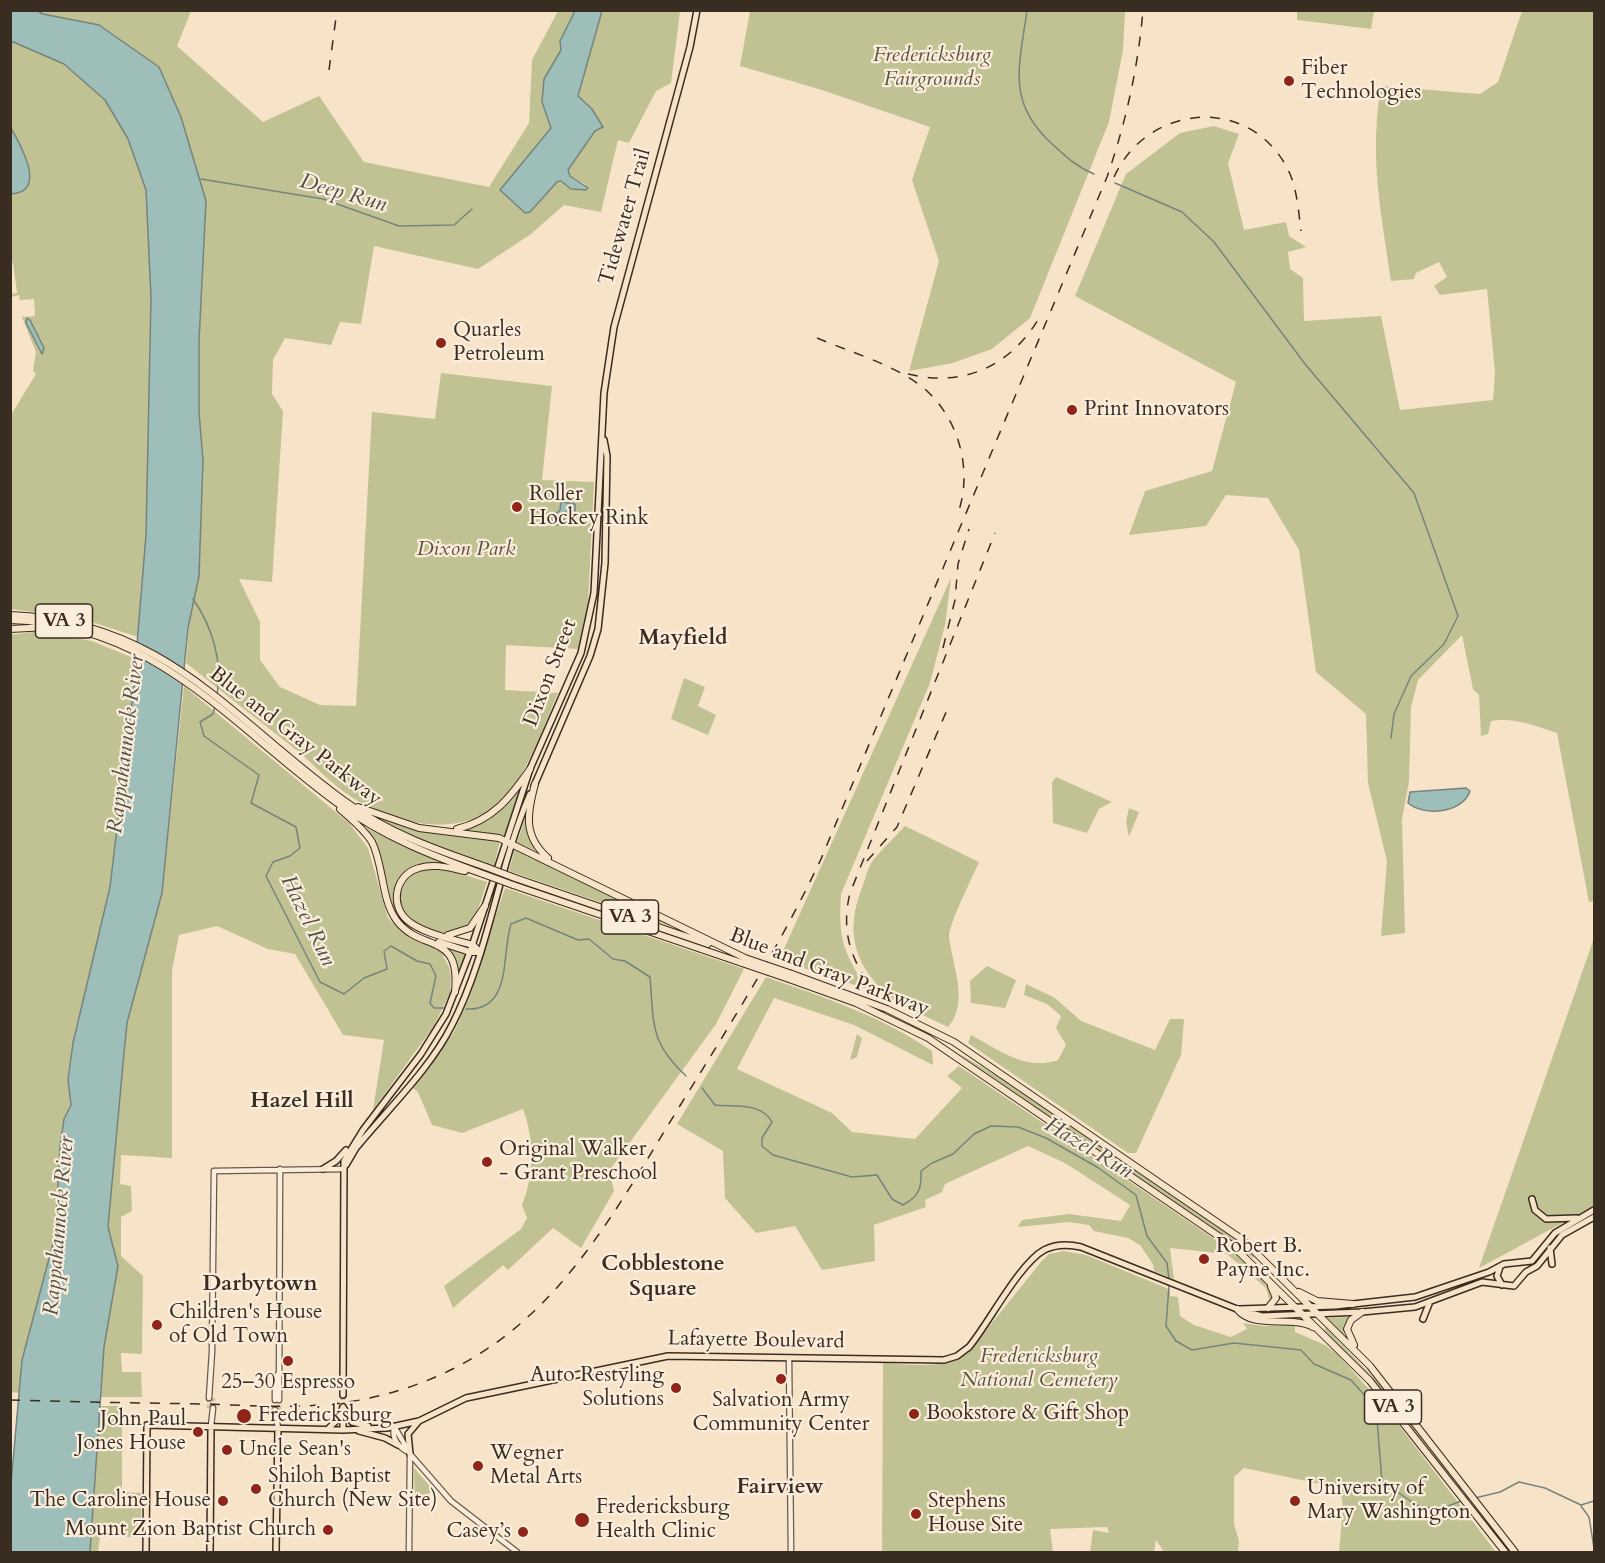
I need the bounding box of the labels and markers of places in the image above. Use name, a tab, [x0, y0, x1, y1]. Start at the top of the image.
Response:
place label: Fiber Technologies	[1301, 56, 1421, 106]
marker: Fiber Technologies	[1282, 74, 1296, 88]
place label: Quarles Petroleum	[453, 318, 545, 368]
marker: Quarles Petroleum	[434, 336, 448, 350]
place label: Print Innovators	[1084, 397, 1229, 423]
marker: Print Innovators	[1065, 403, 1079, 417]
place label: Roller Hockey Rink	[529, 482, 649, 532]
marker: Roller Hockey Rink	[510, 500, 524, 514]
place label: Original Walker - Grant Preschool	[499, 1137, 657, 1187]
marker: Original Walker - Grant Preschool	[480, 1155, 494, 1169]
place label: Robert B. Payne Inc.	[1216, 1234, 1310, 1284]
marker: Robert B. Payne Inc.	[1197, 1252, 1211, 1266]
place label: Children's House of Old Town	[169, 1300, 323, 1350]
marker: Children's House of Old Town	[150, 1318, 164, 1332]
marker: 25–30 Espresso	[281, 1354, 295, 1368]
place label: Auto Restyling Solutions	[530, 1363, 664, 1413]
place label: 25–30 Espresso	[221, 1370, 355, 1396]
marker: Salvation Army Community Center	[774, 1372, 788, 1386]
marker: Auto Restyling Solutions	[669, 1381, 683, 1395]
place label: Salvation Army Community Center	[692, 1388, 870, 1438]
place label: Bookstore & Gift Shop	[926, 1401, 1129, 1427]
place label: Fredericksburg	[258, 1403, 392, 1429]
place label: John Paul Jones House	[76, 1407, 186, 1457]
marker: Fredericksburg	[235, 1407, 253, 1425]
marker: Bookstore & Gift Shop	[907, 1407, 921, 1421]
marker: John Paul Jones House	[191, 1425, 205, 1439]
place label: Uncle Sean's	[239, 1437, 351, 1463]
place label: Wegner Metal Arts	[490, 1441, 582, 1491]
marker: Uncle Sean's	[220, 1443, 234, 1457]
marker: Wegner Metal Arts	[471, 1459, 485, 1473]
place label: Shiloh Baptist Church (New Site)	[268, 1464, 437, 1514]
place label: University of Mary Washington	[1307, 1476, 1471, 1526]
marker: Shiloh Baptist Church (New Site)	[249, 1482, 263, 1496]
place label: The Caroline House	[29, 1488, 211, 1514]
place label: Stephens House Site	[928, 1489, 1023, 1539]
marker: The Caroline House	[216, 1494, 230, 1508]
marker: University of Mary Washington	[1288, 1494, 1302, 1508]
place label: Fredericksburg Health Clinic	[596, 1495, 730, 1545]
marker: Stephens House Site	[909, 1507, 923, 1521]
marker: Fredericksburg Health Clinic	[573, 1511, 591, 1529]
place label: Mount Zion Baptist Church	[65, 1517, 316, 1543]
place label: Casey’s	[447, 1519, 511, 1545]
marker: Mount Zion Baptist Church	[321, 1523, 335, 1537]
marker: Casey’s	[516, 1525, 530, 1539]

